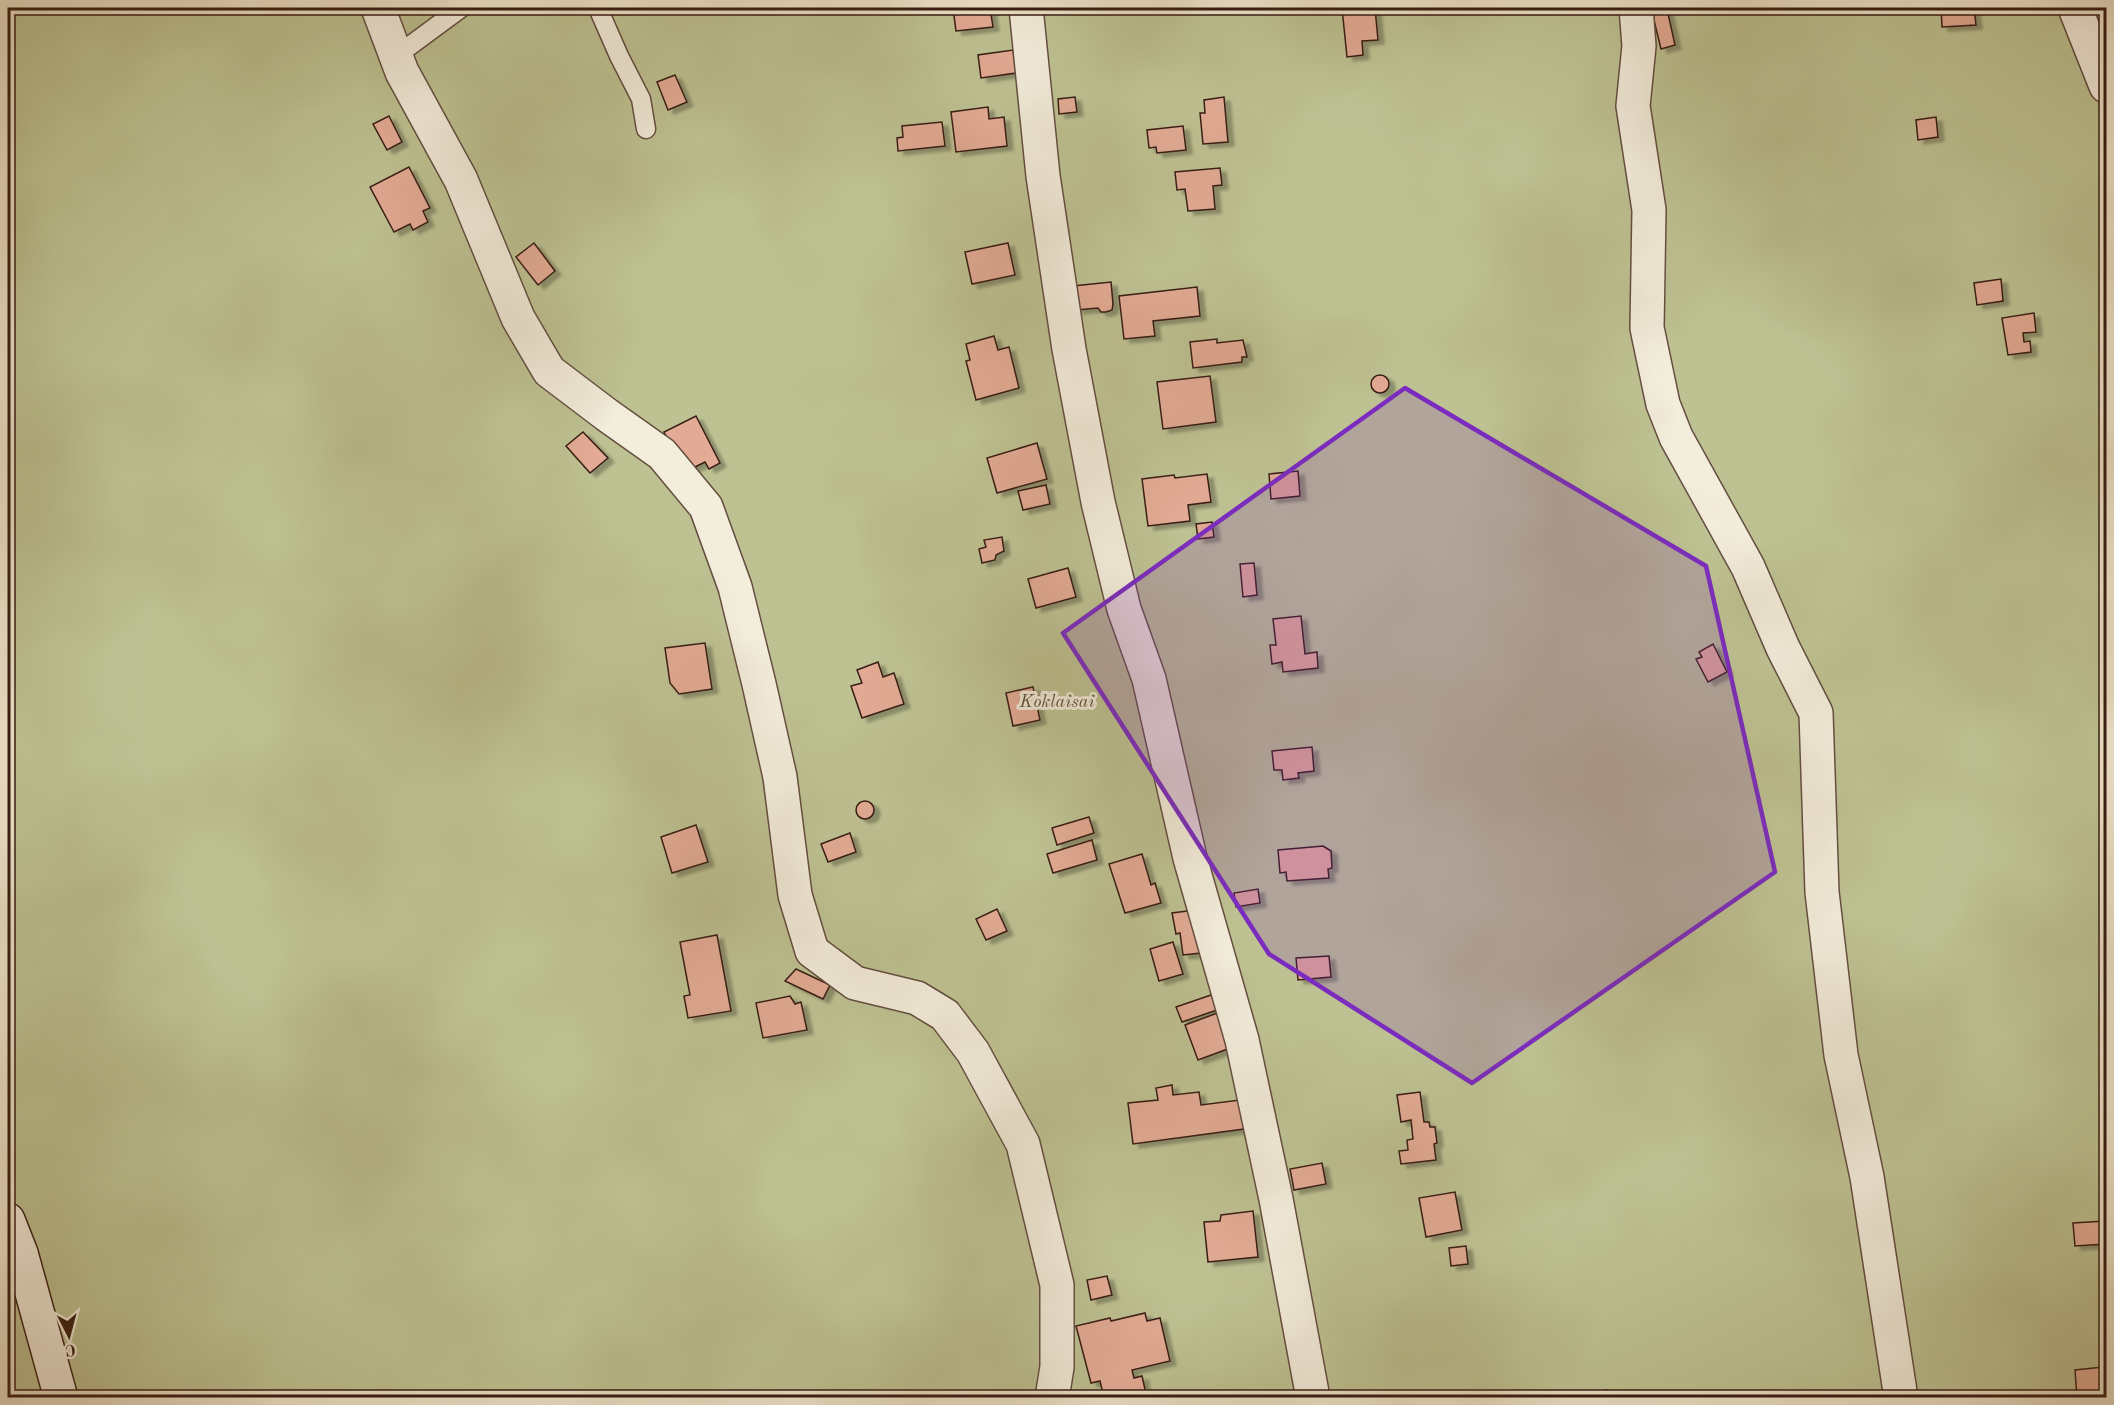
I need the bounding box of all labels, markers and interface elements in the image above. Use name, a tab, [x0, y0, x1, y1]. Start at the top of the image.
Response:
park label: Koklaisai	[1019, 693, 1094, 711]
north arrow	[39, 1306, 99, 1366]
text: С	[64, 1340, 76, 1357]

